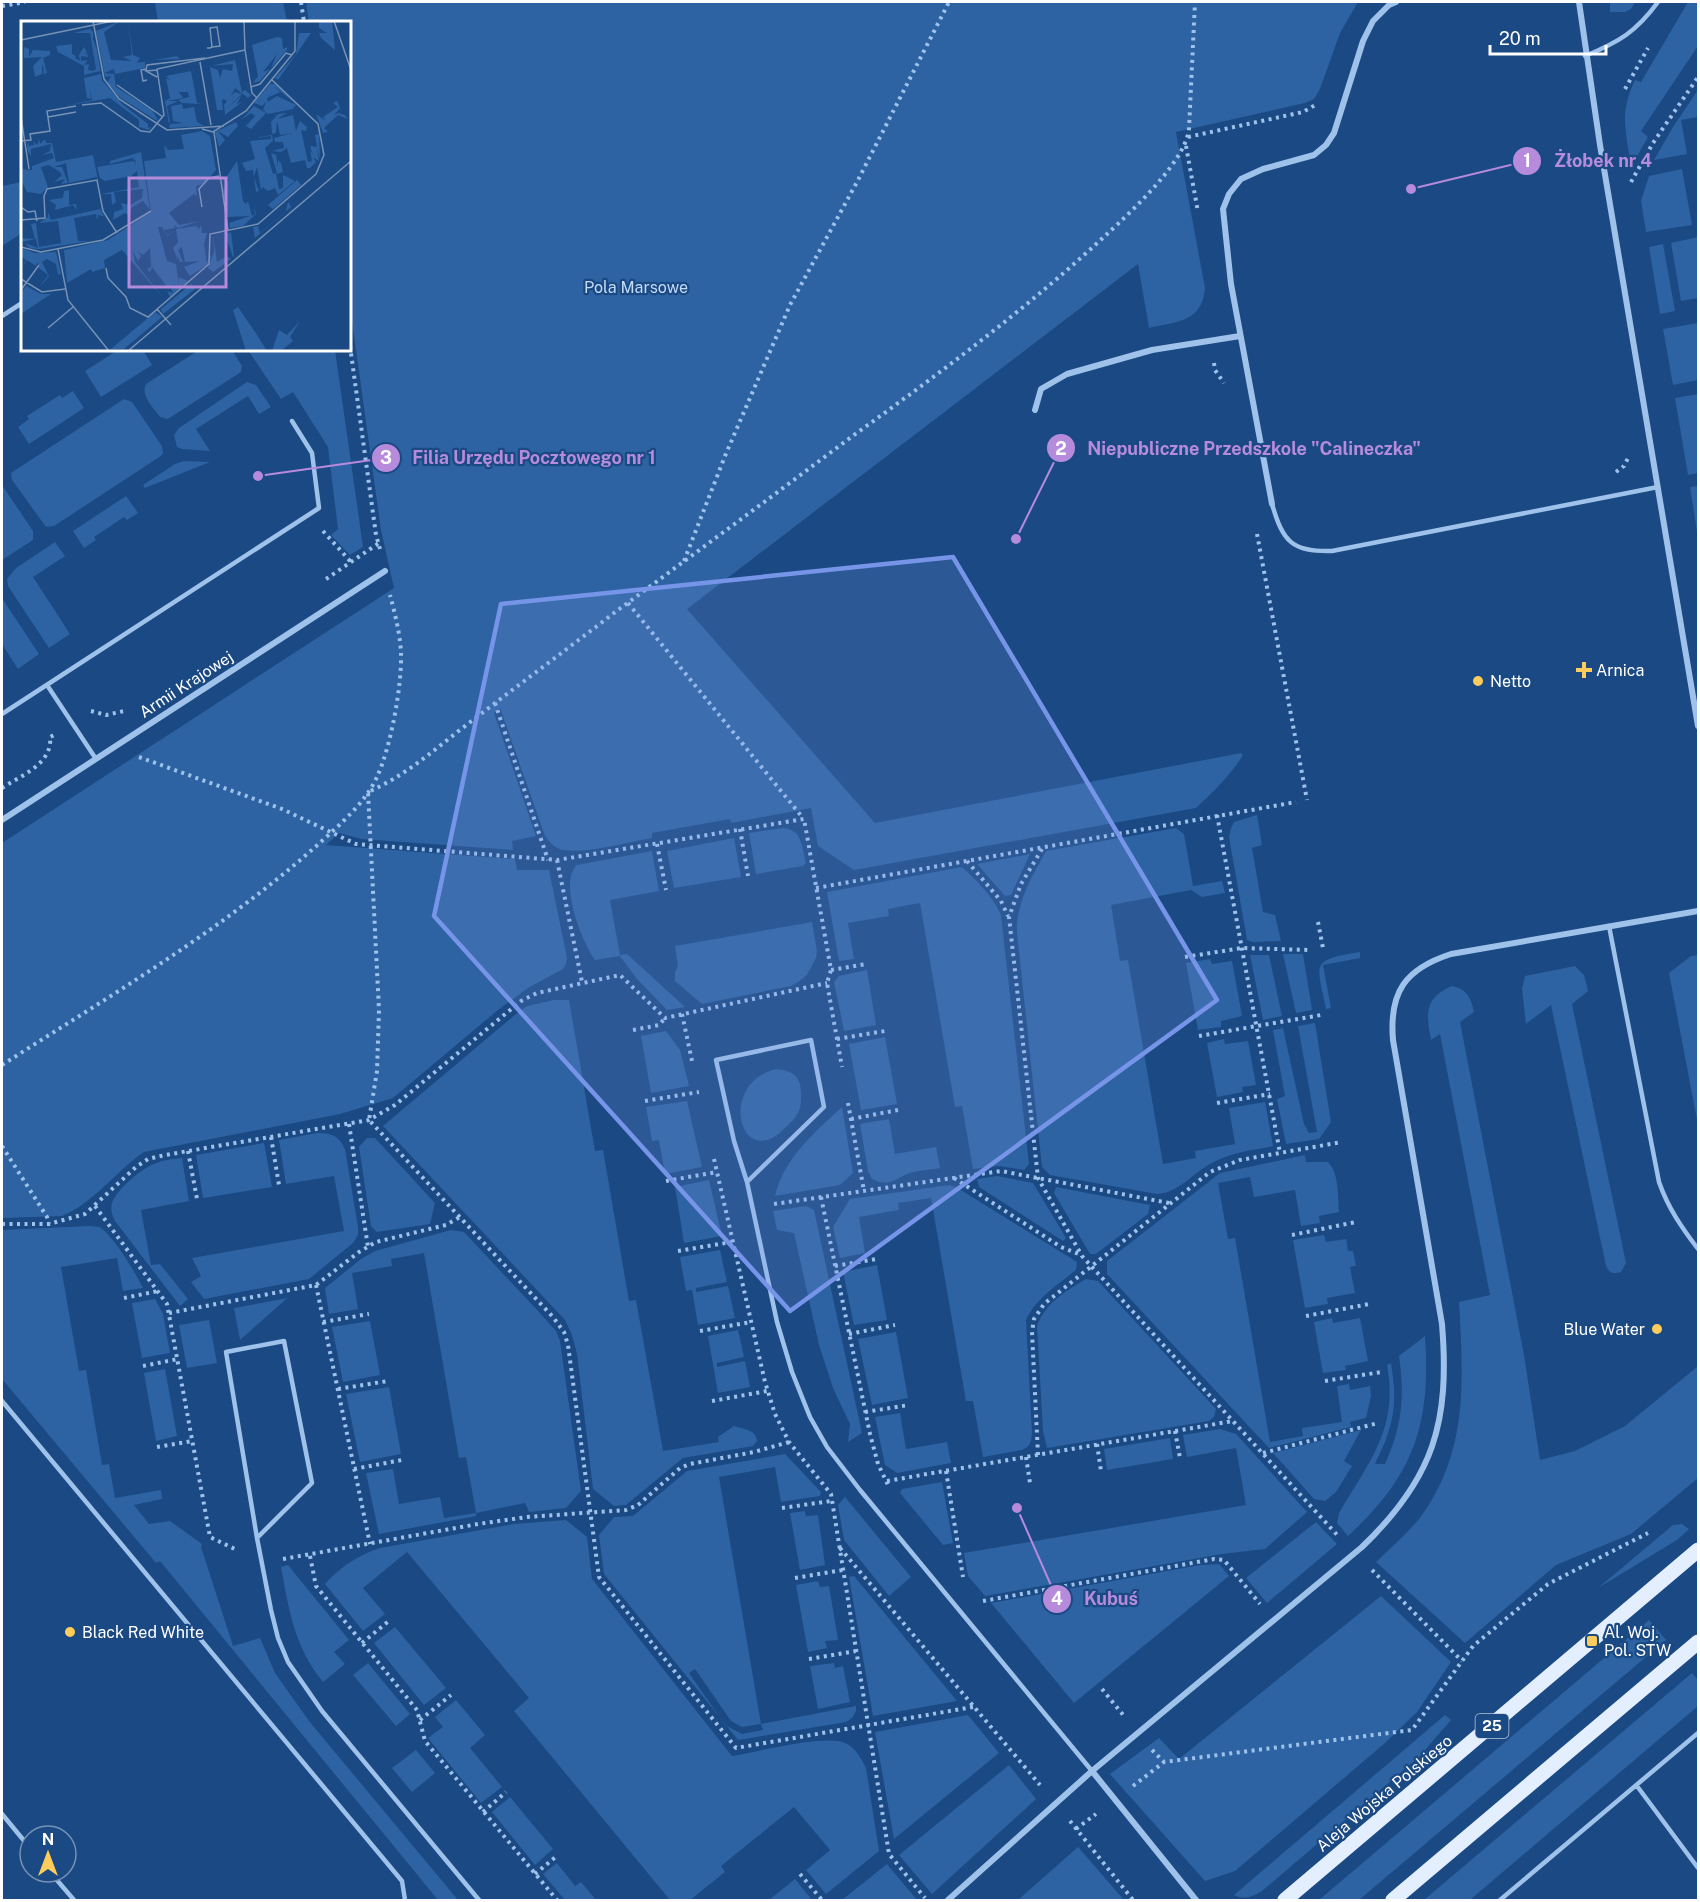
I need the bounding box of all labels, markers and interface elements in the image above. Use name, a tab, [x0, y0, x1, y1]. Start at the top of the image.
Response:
scale bar	[1490, 18, 1606, 56]
inset map	[21, 21, 351, 351]
text: 20 m	[1499, 28, 1541, 49]
callout: Żłobek nr 4	[1512, 143, 1664, 179]
text: Żłobek nr 4	[1554, 149, 1652, 171]
text: 1	[1523, 150, 1531, 171]
park label: Pola Marsowe	[584, 278, 688, 297]
callout: Niepubliczne Przedszkole "Calineczka"	[1046, 430, 1433, 466]
text: 2	[1055, 438, 1067, 459]
text: Niepubliczne Przedszkole "Calineczka"	[1087, 438, 1421, 459]
callout: Filia Urzędu Pocztowego nr 1	[371, 440, 668, 476]
text: 3	[380, 447, 392, 468]
text: Filia Urzędu Pocztowego nr 1	[412, 447, 656, 468]
street label: Armii Krajowej	[136, 647, 237, 722]
place label: Arnica	[1596, 661, 1644, 680]
marker: Arnica	[1577, 663, 1591, 677]
place label: Netto	[1490, 672, 1531, 691]
marker: Netto	[1471, 674, 1485, 688]
place label: Blue Water	[1564, 1320, 1645, 1339]
marker: Blue Water	[1650, 1322, 1664, 1336]
callout: Kubuś	[1042, 1581, 1150, 1617]
text: 4	[1051, 1588, 1063, 1609]
text: Kubuś	[1084, 1588, 1138, 1609]
place label: Black Red White	[82, 1623, 204, 1642]
place label: Al. Woj. Pol. STW	[1604, 1623, 1671, 1660]
marker: Black Red White	[63, 1625, 77, 1639]
marker: Al. Woj. Pol. STW	[1585, 1634, 1599, 1648]
road number: 25	[1476, 1714, 1508, 1738]
street label: Aleja Wojska Polskiego	[1313, 1731, 1456, 1856]
north arrow	[18, 1824, 78, 1884]
text: N	[42, 1830, 54, 1849]

